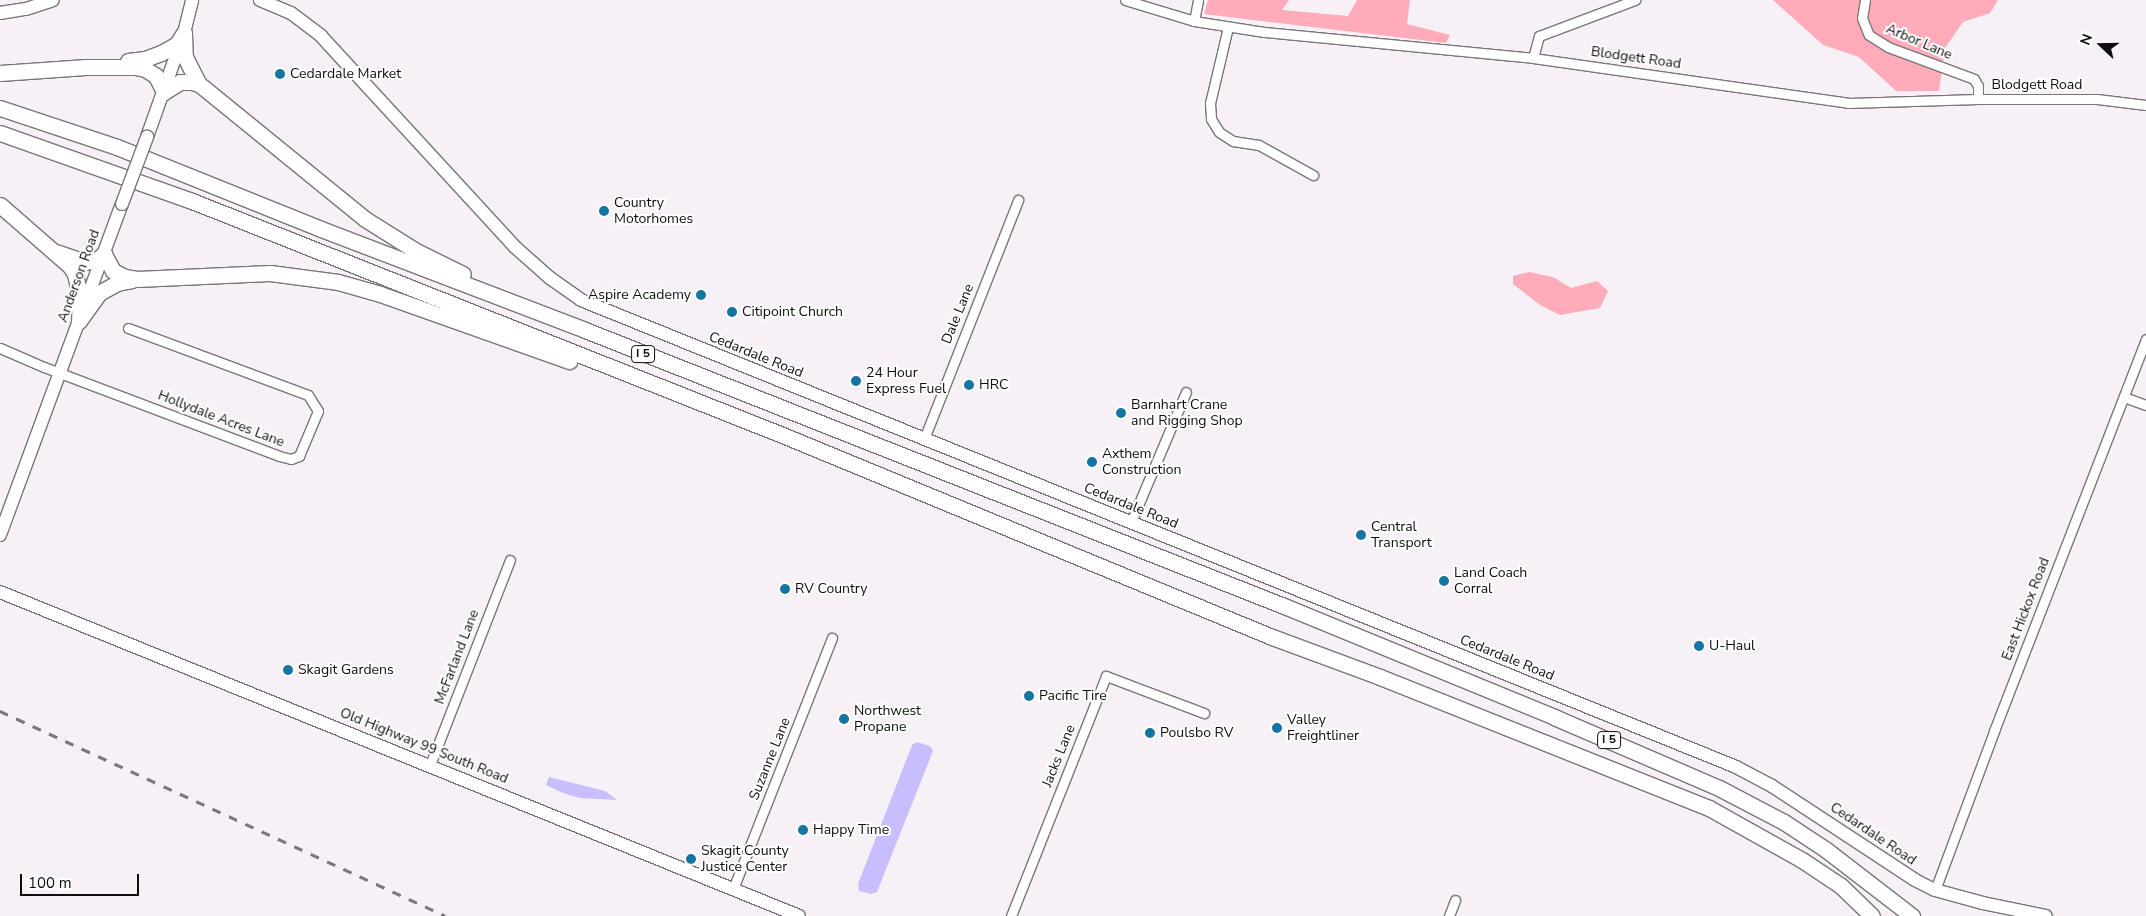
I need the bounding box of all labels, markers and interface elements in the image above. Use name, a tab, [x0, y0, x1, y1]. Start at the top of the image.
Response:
north arrow	[2076, 20, 2126, 70]
street label: Arbor Lane	[1883, 21, 1955, 63]
text: N	[2076, 31, 2097, 48]
street label: Blodgett Road	[1590, 43, 1682, 73]
place label: Cedardale Market	[290, 66, 401, 82]
marker: Cedardale Market	[274, 68, 286, 80]
street label: Blodgett Road	[1992, 77, 2082, 93]
place label: Country Motorhomes	[614, 195, 693, 228]
marker: Country Motorhomes	[598, 205, 610, 217]
street label: Anderson Road	[54, 227, 104, 325]
street label: Dale Lane	[938, 281, 978, 347]
place label: Aspire Academy	[588, 287, 691, 303]
marker: Aspire Academy	[695, 289, 707, 301]
place label: Citipoint Church	[742, 304, 843, 320]
marker: Citipoint Church	[726, 306, 738, 318]
street label: Cedardale Road	[706, 328, 806, 382]
road number: I 5	[630, 344, 656, 364]
place label: 24 Hour Express Fuel	[866, 365, 946, 398]
marker: 24 Hour Express Fuel	[850, 375, 862, 387]
place label: HRC	[979, 377, 1008, 393]
marker: HRC	[963, 379, 975, 391]
street label: Hollydale Acres Lane	[155, 387, 287, 451]
place label: Barnhart Crane and Rigging Shop	[1131, 397, 1243, 430]
marker: Barnhart Crane and Rigging Shop	[1115, 407, 1127, 419]
place label: Axthem Construction	[1102, 446, 1181, 478]
marker: Axthem Construction	[1086, 456, 1098, 468]
street label: Cedardale Road	[1081, 479, 1181, 533]
place label: Central Transport	[1371, 519, 1432, 552]
marker: Central Transport	[1355, 529, 1367, 541]
street label: East Hickox Road	[1999, 555, 2053, 663]
place label: Land Coach Corral	[1454, 565, 1527, 598]
marker: Land Coach Corral	[1438, 575, 1450, 587]
place label: RV Country	[795, 581, 868, 597]
marker: RV Country	[779, 583, 791, 595]
street label: McFarland Lane	[431, 607, 483, 707]
street label: Cedardale Road	[1457, 631, 1557, 685]
place label: U-Haul	[1709, 638, 1755, 654]
marker: U-Haul	[1693, 640, 1705, 652]
place label: Skagit Gardens	[298, 662, 394, 678]
marker: Skagit Gardens	[282, 664, 294, 676]
place label: Pacific Tire	[1039, 688, 1107, 704]
marker: Pacific Tire	[1023, 690, 1035, 702]
place label: Northwest Propane	[854, 703, 921, 736]
street label: Old Highway 99 South Road	[337, 704, 511, 788]
place label: Valley Freightliner	[1287, 712, 1359, 744]
marker: Northwest Propane	[838, 713, 850, 725]
street label: Suzanne Lane	[746, 715, 794, 803]
street label: Jacks Lane	[1039, 722, 1079, 790]
marker: Valley Freightliner	[1271, 722, 1283, 734]
place label: Poulsbo RV	[1160, 725, 1233, 741]
marker: Poulsbo RV	[1144, 727, 1156, 739]
road number: I 5	[1596, 730, 1622, 750]
street label: Cedardale Road	[1827, 799, 1919, 869]
place label: Happy Time	[813, 822, 889, 838]
marker: Happy Time	[797, 824, 809, 836]
place label: Skagit County Justice Center	[701, 843, 789, 876]
marker: Skagit County Justice Center	[685, 853, 697, 865]
scale bar	[22, 864, 141, 896]
text: 100 m	[28, 873, 72, 893]

